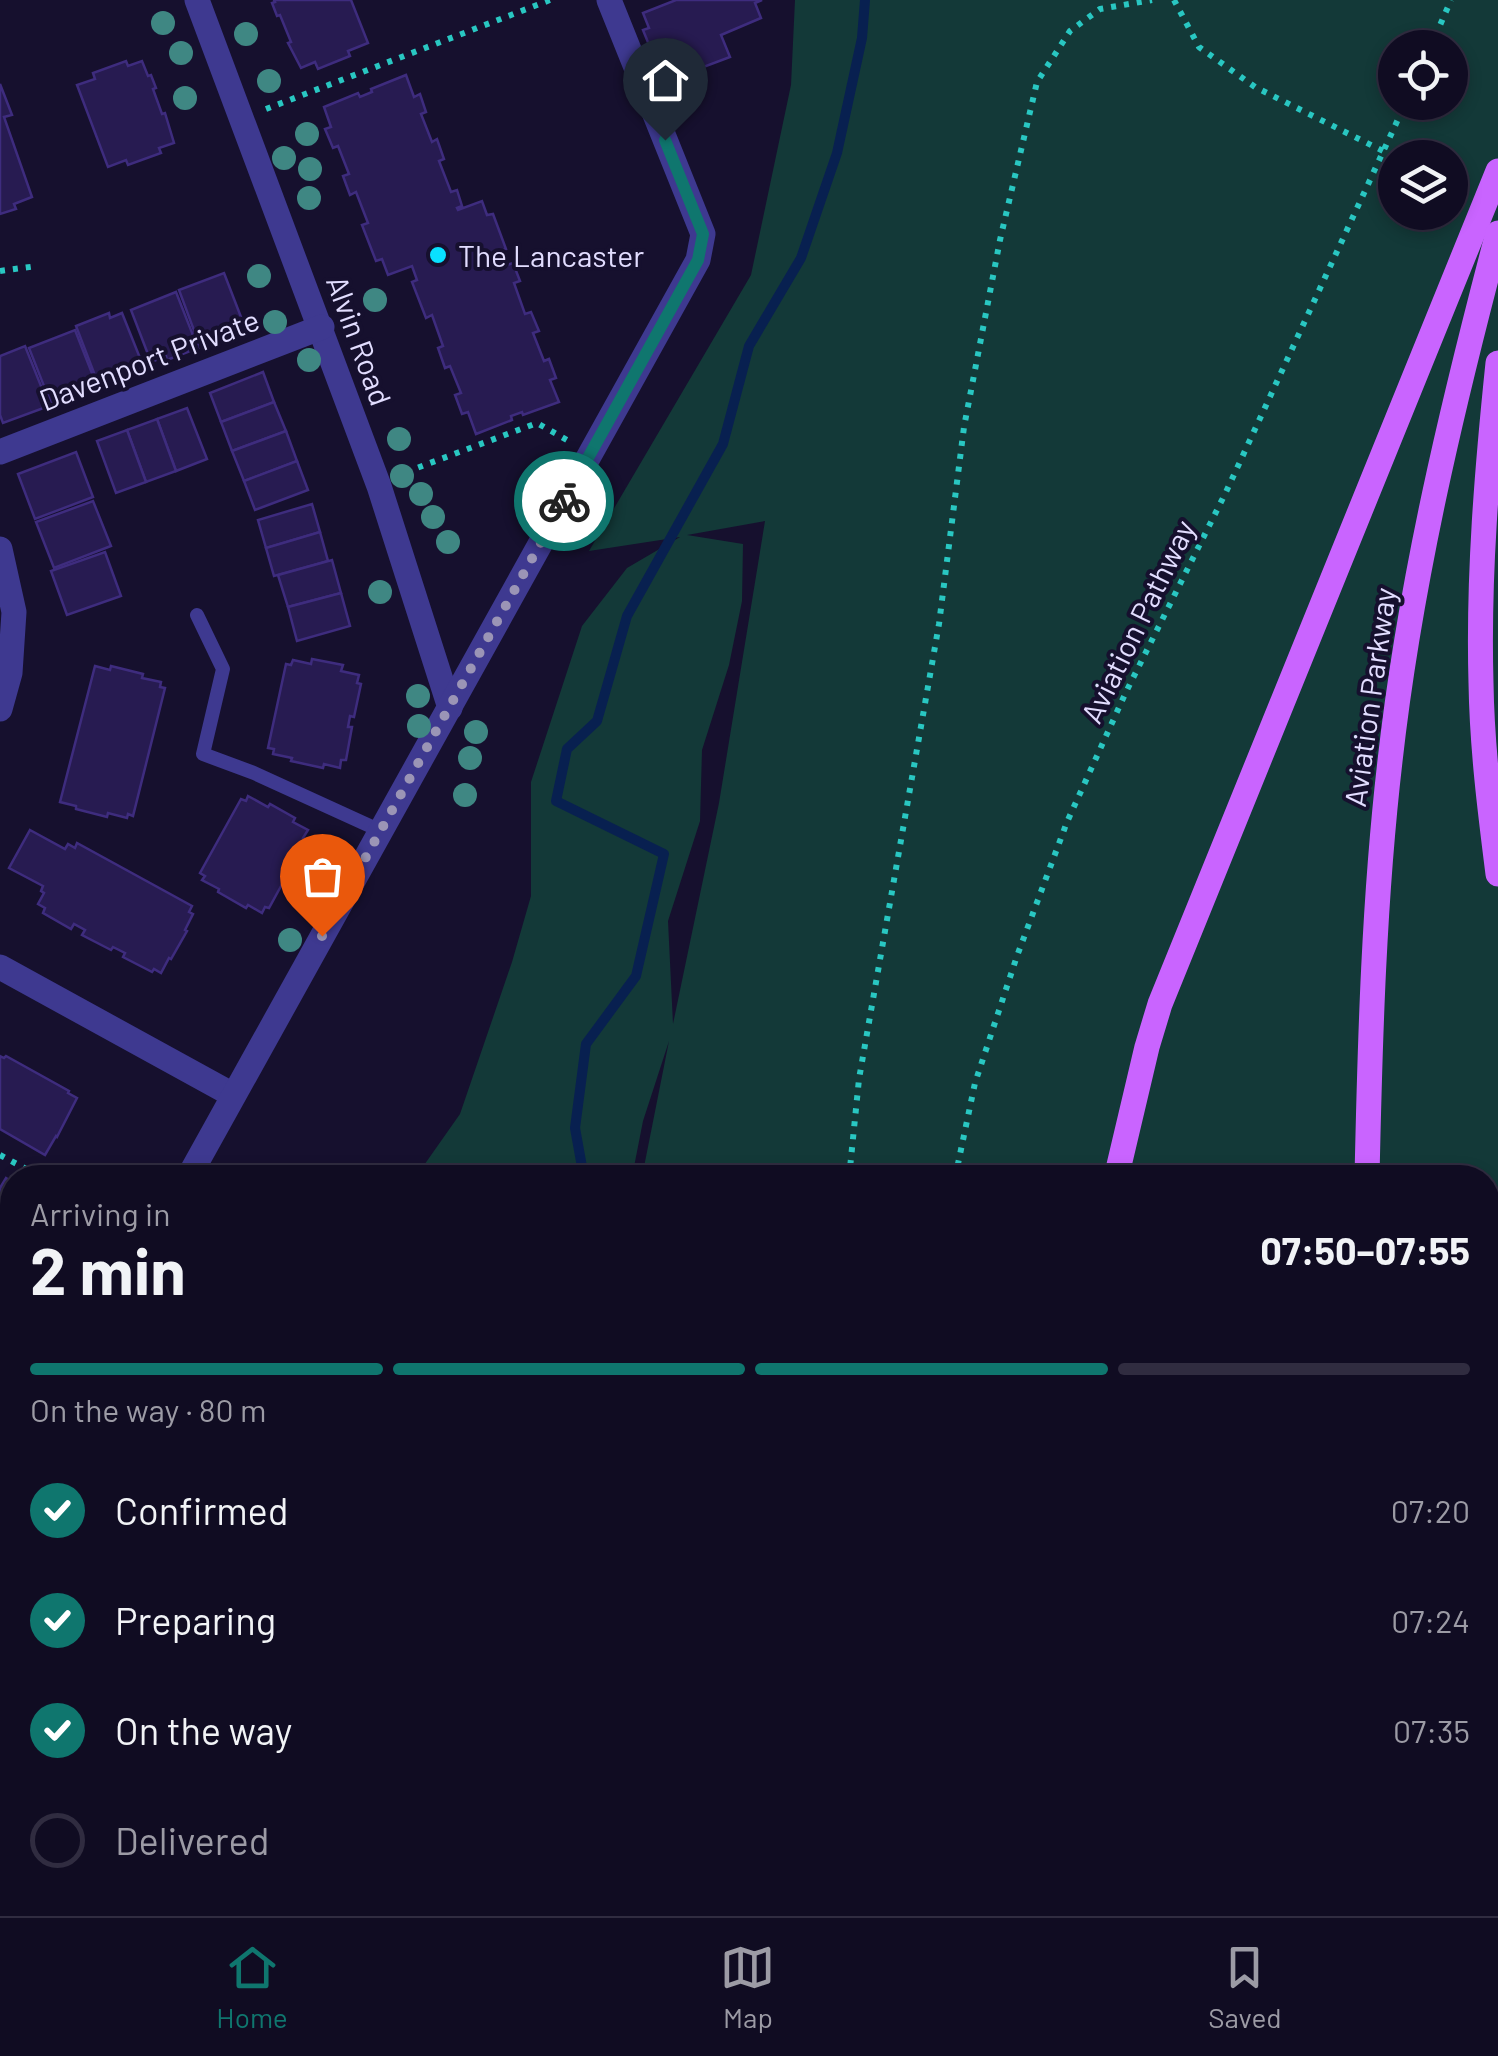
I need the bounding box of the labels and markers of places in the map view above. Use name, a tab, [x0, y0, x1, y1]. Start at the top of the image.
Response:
pin	[623, 38, 708, 141]
place label: The Lancaster	[458, 237, 644, 273]
marker: The Lancaster	[427, 244, 449, 266]
pin	[280, 834, 365, 937]

